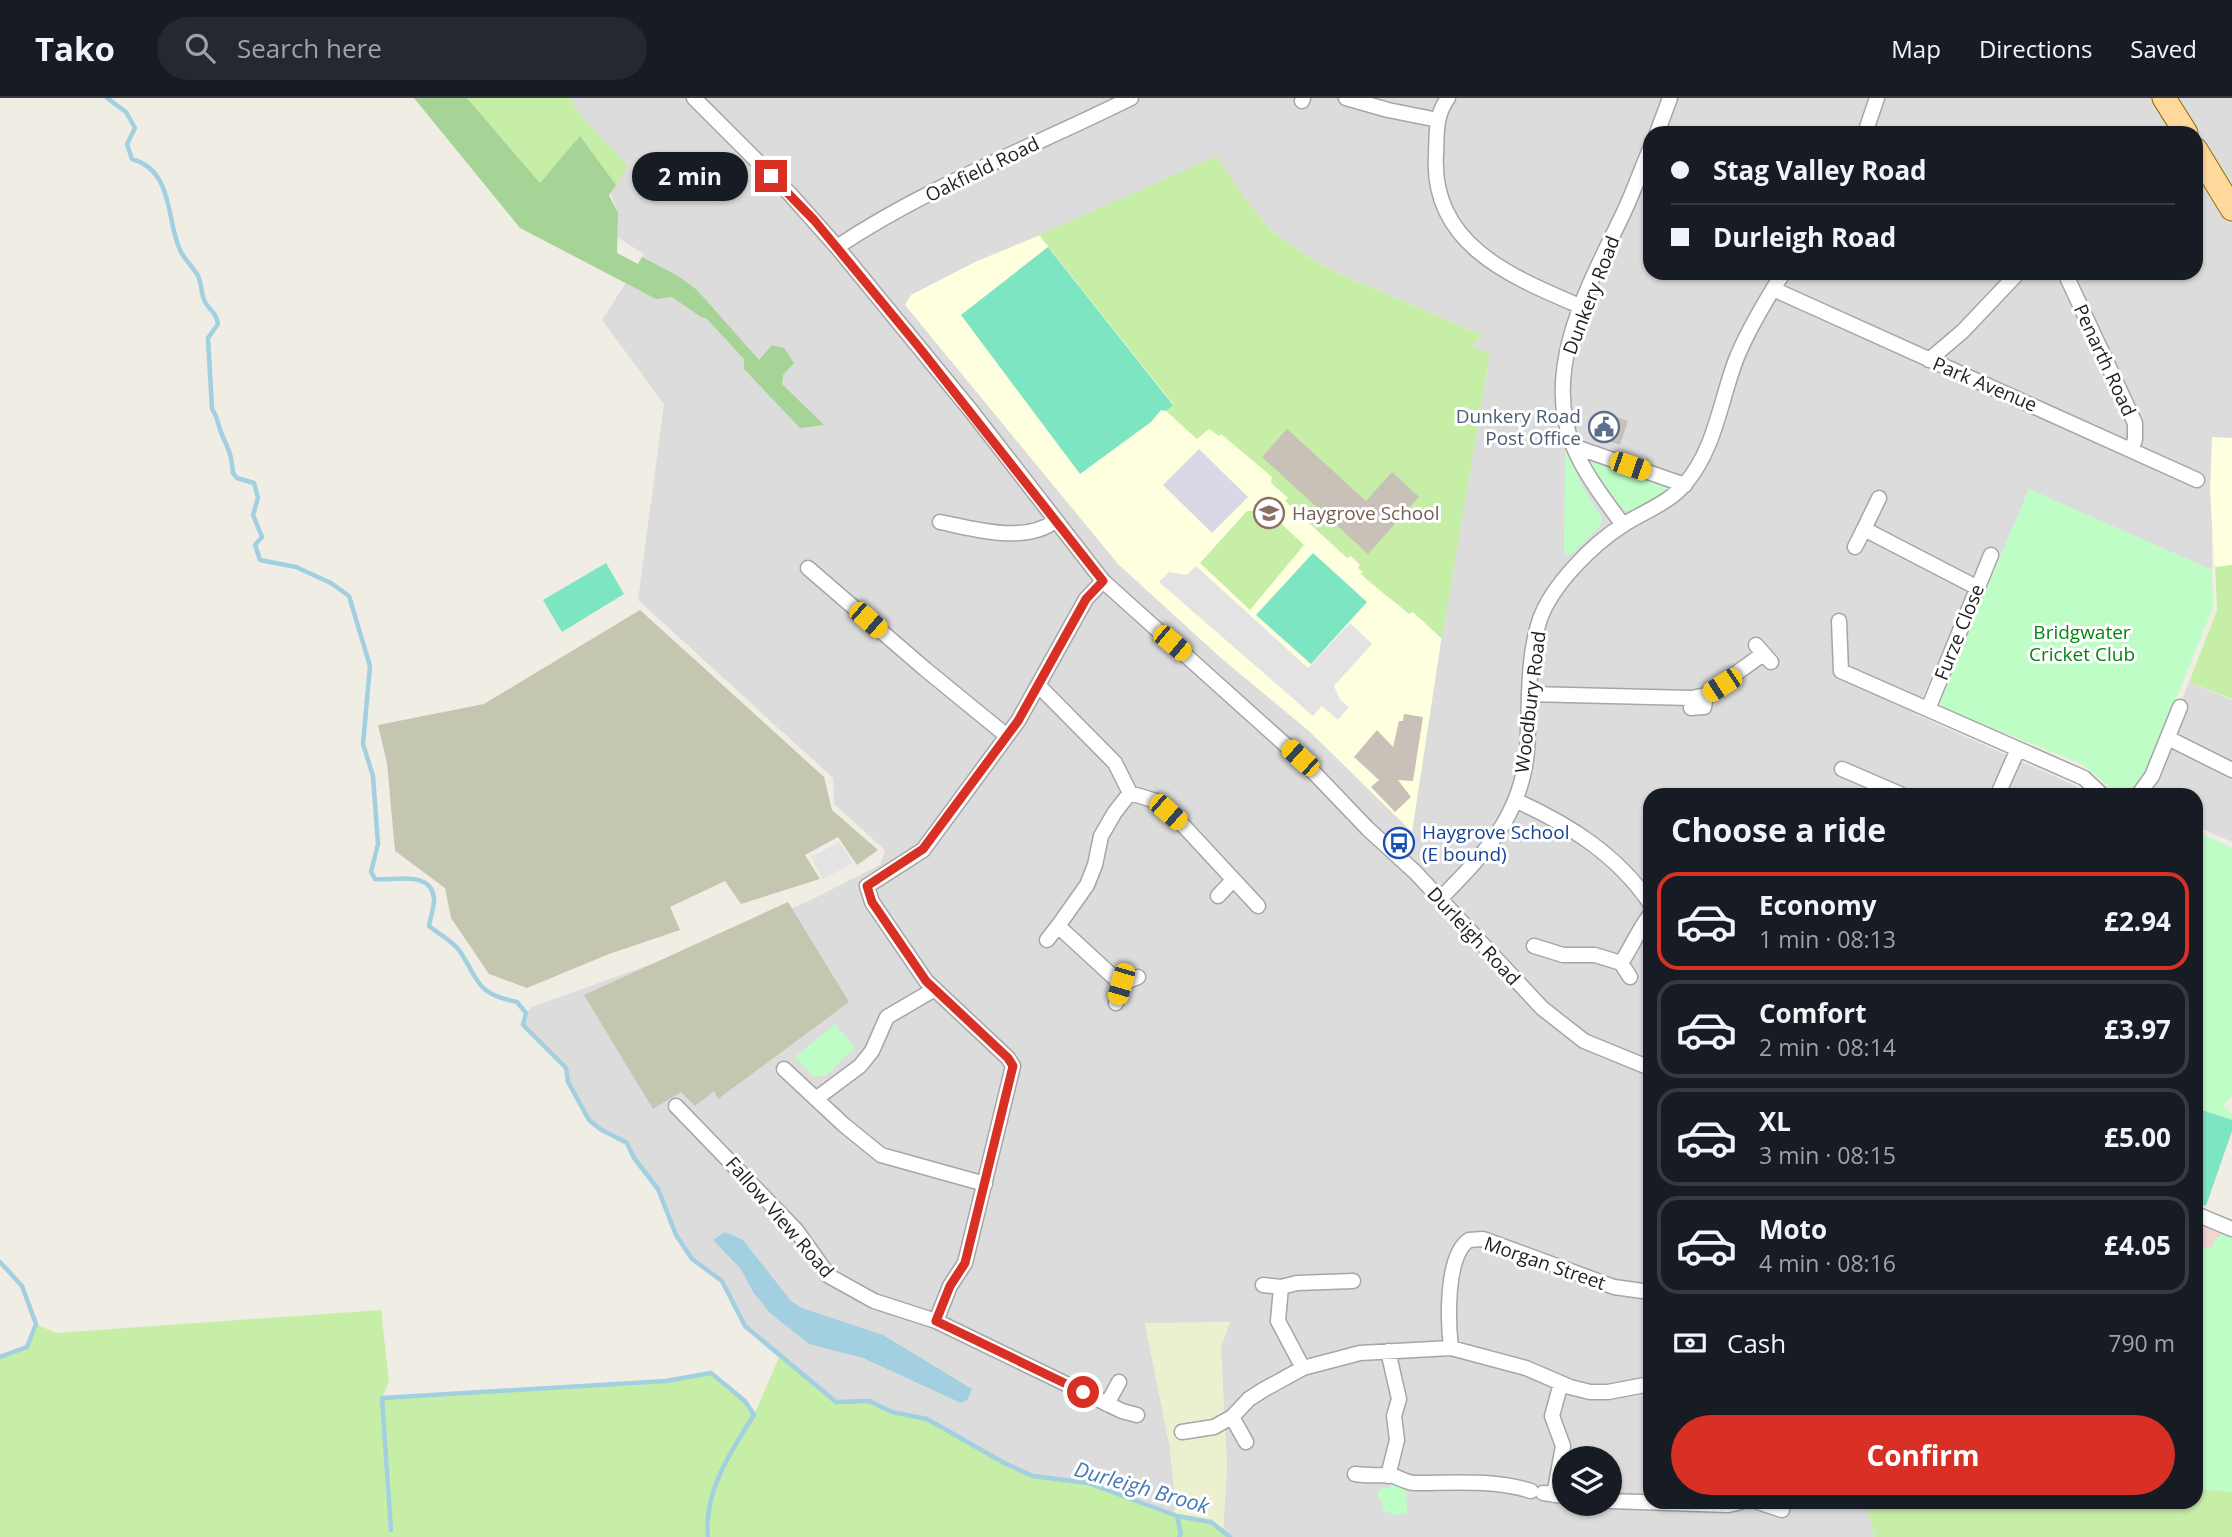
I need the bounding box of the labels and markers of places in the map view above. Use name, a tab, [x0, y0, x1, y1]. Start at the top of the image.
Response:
place label: Dunkery Road Post Office	[1456, 403, 1581, 451]
public building icon: Dunkery Road Post Office	[1587, 410, 1621, 444]
school or university icon: Haygrove School	[1252, 496, 1286, 530]
place label: Haygrove School	[1292, 500, 1440, 526]
place label: Haygrove School (E bound)	[1422, 819, 1570, 867]
bus stop icon: Haygrove School (E bound)	[1382, 826, 1416, 860]

